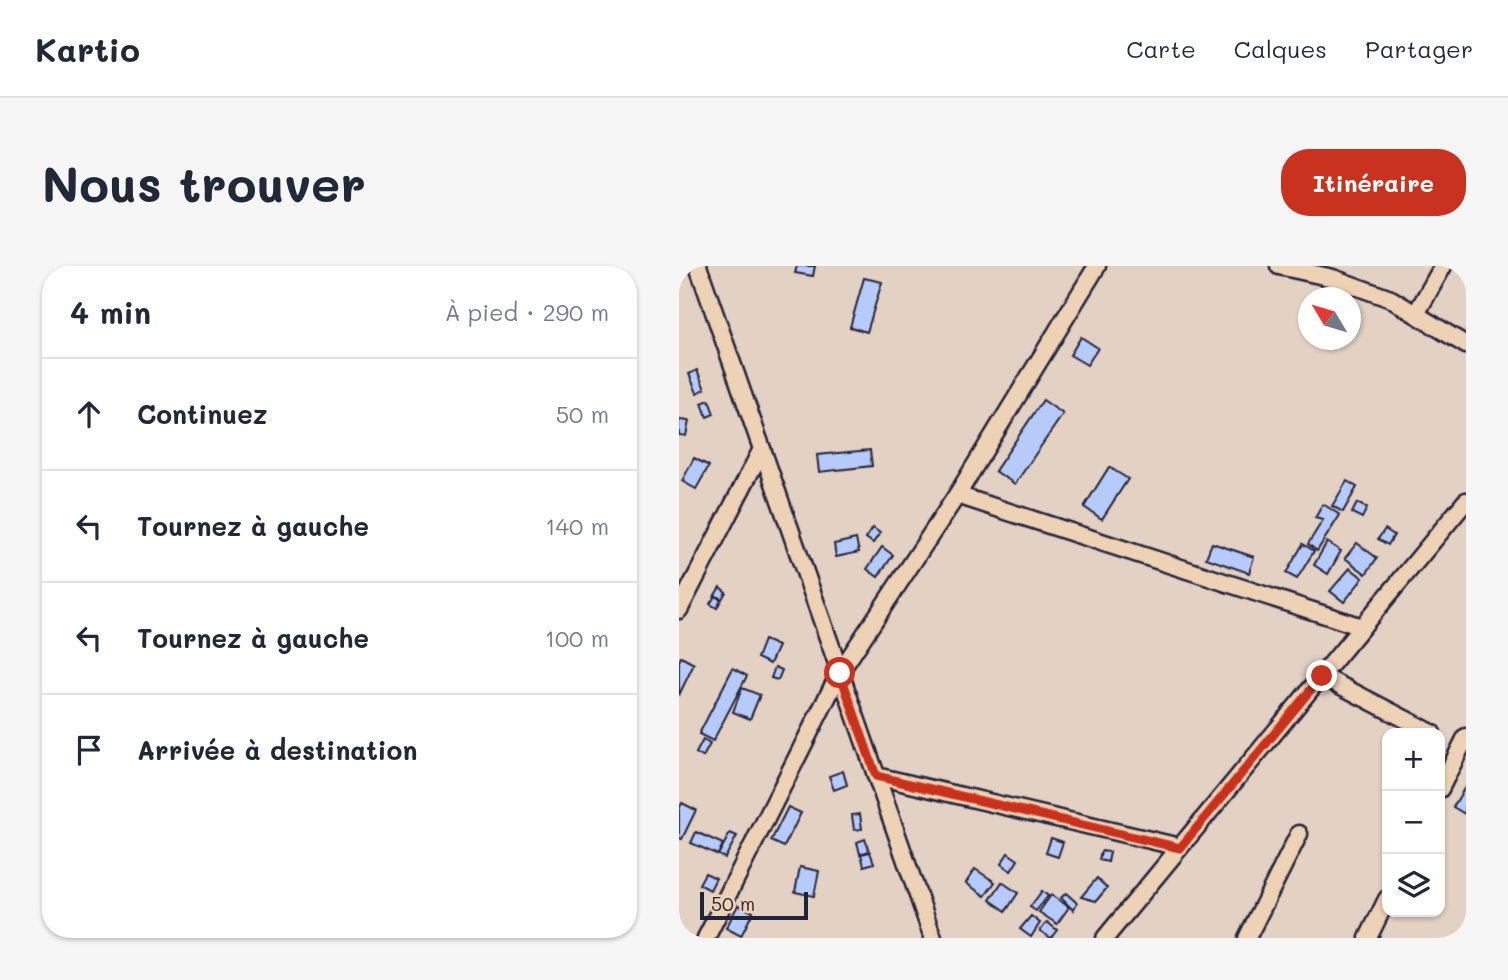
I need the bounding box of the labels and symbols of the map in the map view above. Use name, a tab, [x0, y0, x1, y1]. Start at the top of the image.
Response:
north arrow	[1298, 287, 1361, 350]
route start	[824, 657, 855, 688]
route end	[1306, 660, 1337, 691]
scale bar	[700, 889, 809, 921]

